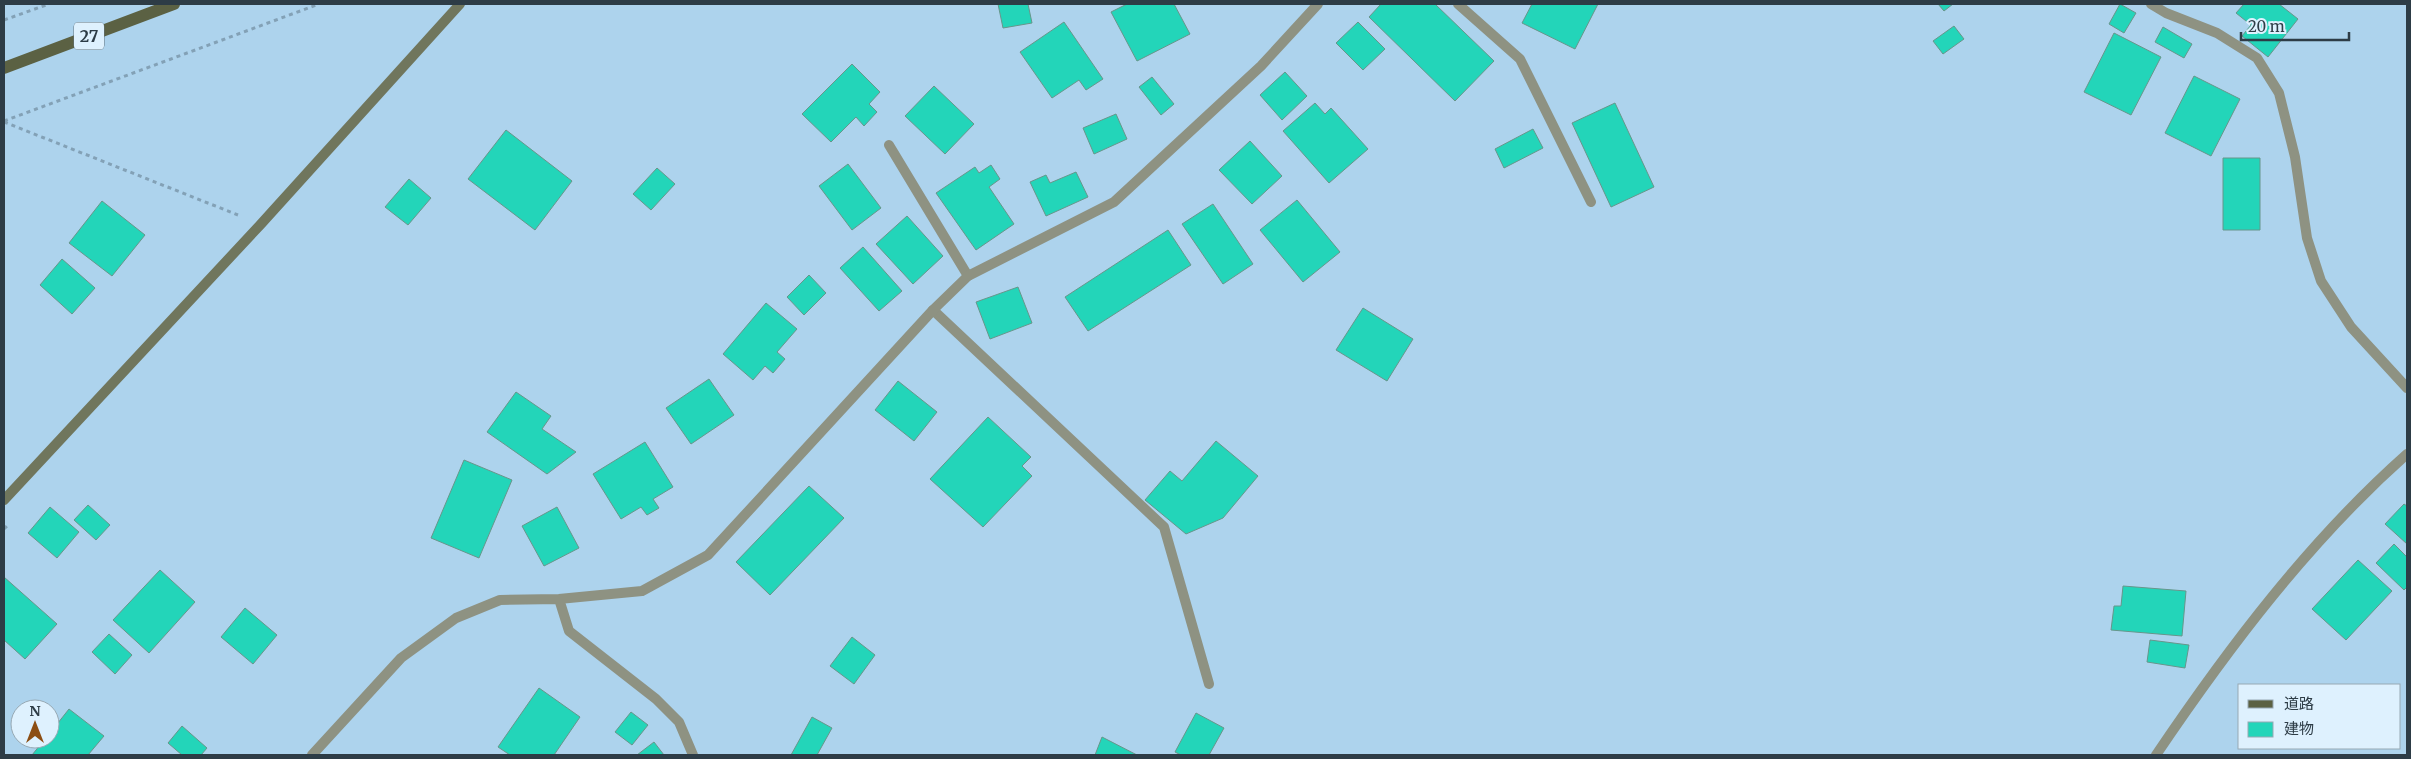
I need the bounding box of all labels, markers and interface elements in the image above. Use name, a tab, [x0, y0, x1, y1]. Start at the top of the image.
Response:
scale bar	[2241, 10, 2348, 42]
text: 20 m	[2248, 17, 2285, 36]
road number: 27	[74, 22, 104, 50]
legend	[2238, 684, 2401, 749]
text: 道路	[2284, 694, 2314, 713]
north arrow	[10, 699, 60, 749]
text: N	[29, 702, 41, 720]
text: 建物	[2284, 719, 2314, 738]

